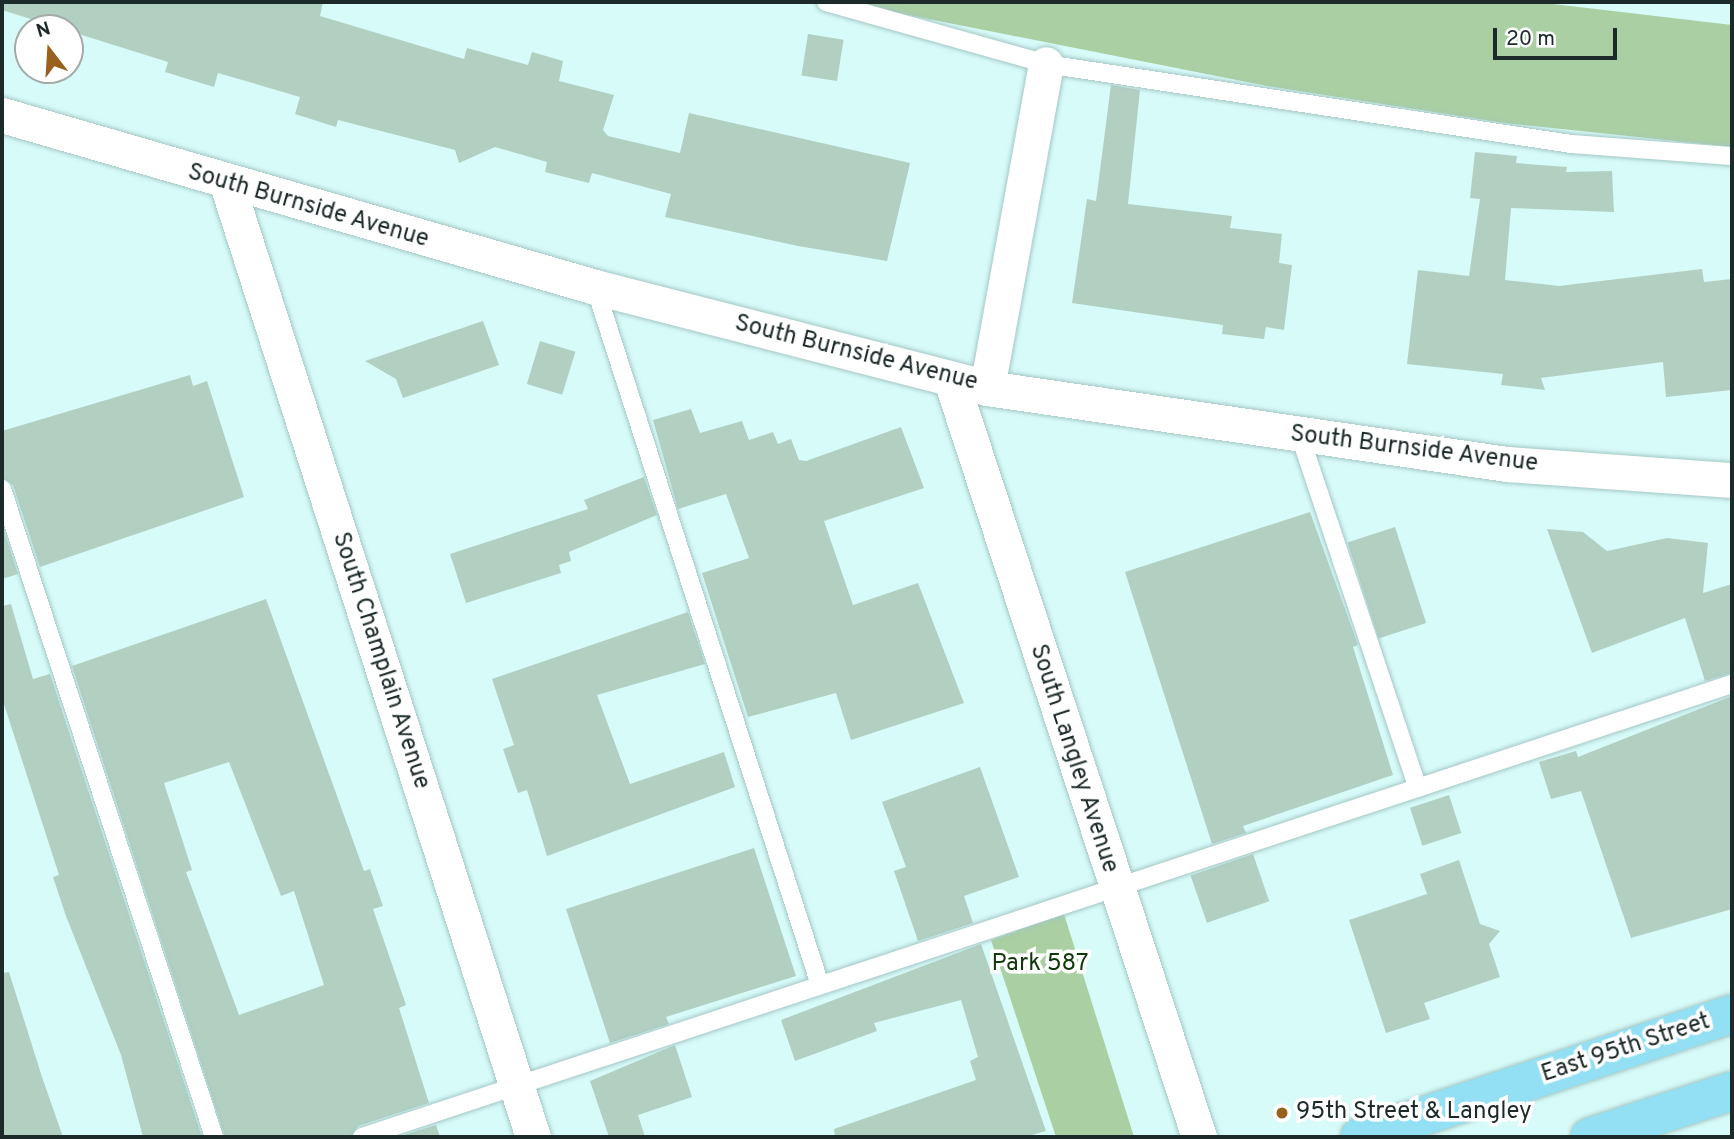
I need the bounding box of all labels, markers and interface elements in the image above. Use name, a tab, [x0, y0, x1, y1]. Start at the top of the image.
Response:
north arrow	[14, 14, 84, 84]
scale bar	[1496, 14, 1620, 58]
text: N	[33, 17, 53, 44]
text: 20 m	[1506, 26, 1555, 53]
street label: South Burnside Avenue	[184, 159, 432, 255]
street label: South Burnside Avenue	[731, 310, 981, 398]
street label: South Burnside Avenue	[1288, 420, 1540, 480]
street label: South Champlain Avenue	[325, 529, 435, 793]
street label: South Langley Avenue	[1022, 641, 1124, 877]
park label: Park 587	[991, 951, 1089, 979]
street label: East 95th Street	[1538, 1008, 1714, 1090]
place label: 95th Street & Langley	[1296, 1099, 1532, 1127]
marker: 95th Street & Langley	[1274, 1105, 1290, 1121]

